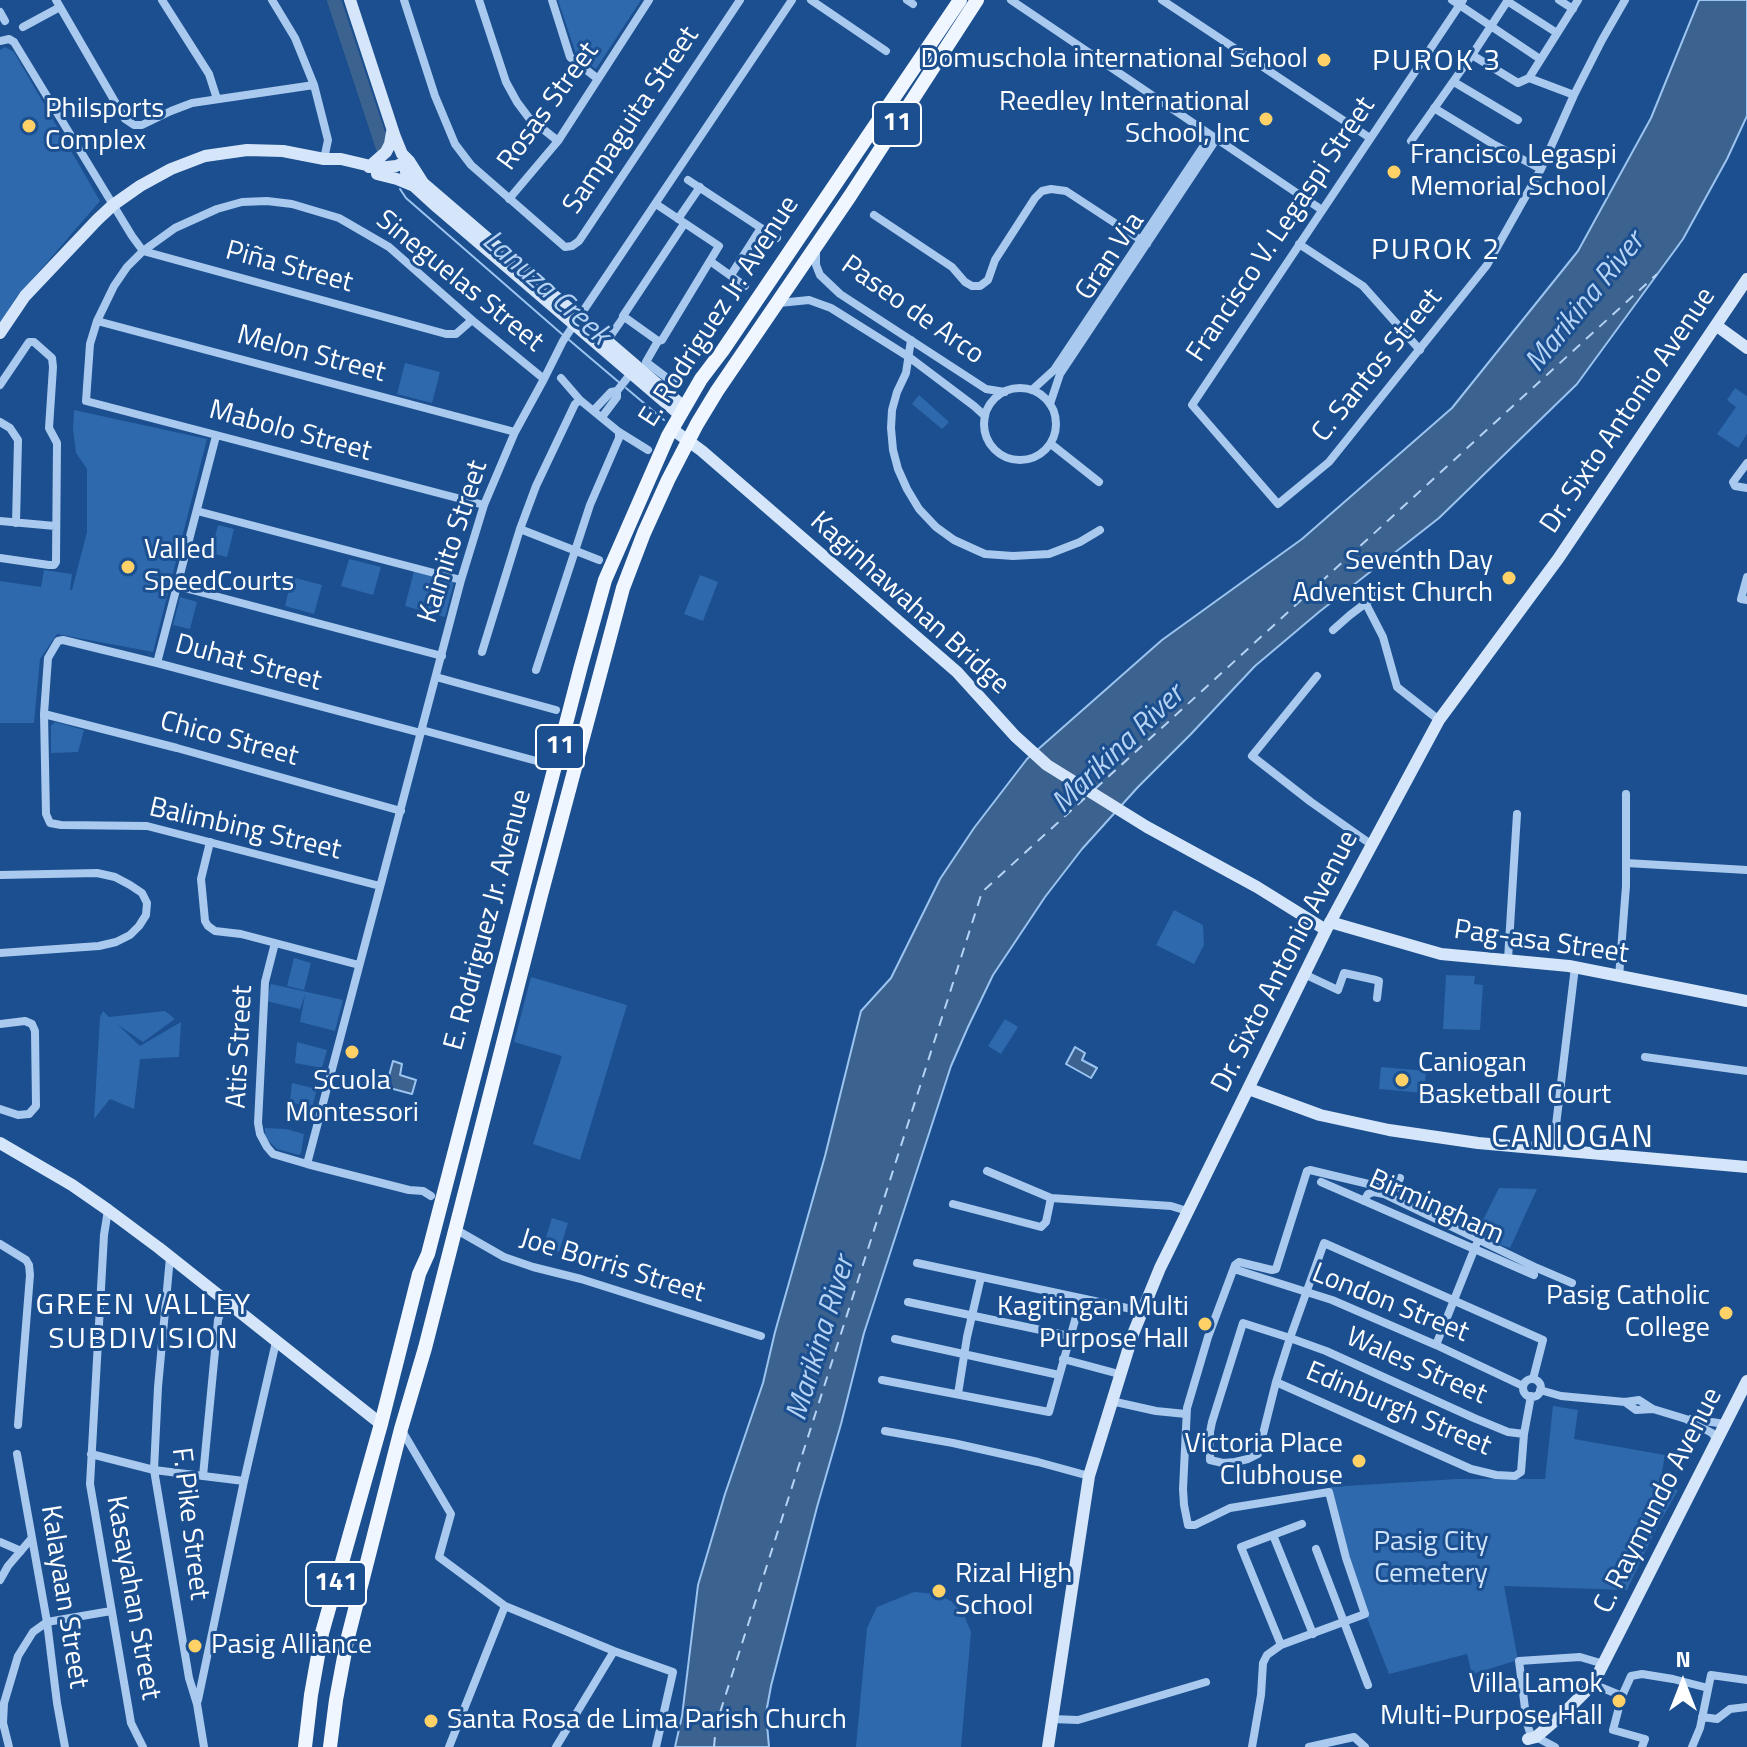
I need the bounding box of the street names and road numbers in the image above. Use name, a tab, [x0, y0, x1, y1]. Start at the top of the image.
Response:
street label: Sampaguita Street	[557, 21, 707, 221]
street label: Rosas Street	[491, 36, 607, 178]
street label: Francisco V. Legaspi Street	[1181, 91, 1383, 369]
road number: 11	[873, 102, 921, 146]
street label: E. Rodriguez Jr. Avenue	[633, 190, 807, 434]
street label: Sineguelas Street	[368, 204, 550, 360]
street label: Gran Via	[1069, 207, 1153, 307]
street label: Piña Street	[222, 235, 356, 301]
street label: Paseo de Arco	[834, 249, 990, 373]
street label: Dr. Sixto Antonio Avenue	[1534, 282, 1724, 540]
street label: C. Santos Street	[1306, 283, 1450, 449]
street label: Melon Street	[233, 319, 389, 391]
street label: Mabolo Street	[205, 394, 375, 470]
street label: Kaimito Street	[412, 457, 496, 627]
street label: Kaginhawahan Bridge	[802, 506, 1016, 702]
street label: Duhat Street	[171, 628, 325, 700]
street label: Chico Street	[156, 705, 302, 775]
road number: 11	[536, 725, 584, 769]
street label: E. Rodriguez Jr. Avenue	[438, 786, 540, 1054]
street label: Balimbing Street	[146, 792, 344, 868]
street label: Dr. Sixto Antonio Avenue	[1205, 826, 1367, 1098]
street label: Pag-asa Street	[1452, 914, 1630, 972]
street label: Atis Street	[221, 984, 261, 1110]
street label: Birmingham	[1363, 1163, 1509, 1253]
street label: Joe Borris Street	[515, 1223, 709, 1311]
street label: London Street	[1307, 1257, 1473, 1351]
street label: Wales Street	[1340, 1321, 1492, 1413]
street label: Edinburgh Street	[1300, 1356, 1496, 1464]
street label: C. Raymundo Avenue	[1588, 1383, 1730, 1619]
street label: F. Pike Street	[163, 1446, 215, 1602]
street label: Kasayahan Street	[98, 1493, 166, 1703]
street label: Kalayaan Street	[32, 1503, 94, 1691]
road number: 141	[306, 1562, 366, 1606]

